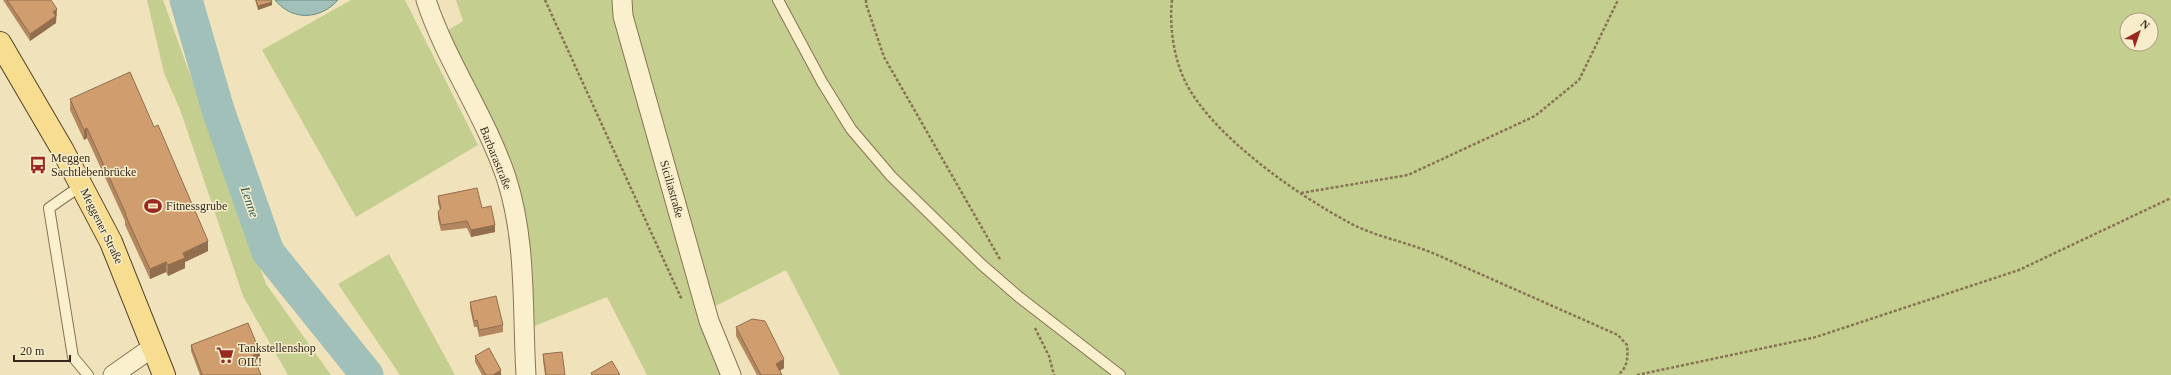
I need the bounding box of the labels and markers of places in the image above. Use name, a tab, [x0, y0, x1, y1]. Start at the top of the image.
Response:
place label: Meggen Sachtlebenbrücke	[51, 151, 136, 179]
bus stop icon: Meggen Sachtlebenbrücke	[28, 155, 48, 175]
sports icon: Fitnessgrube	[143, 196, 163, 216]
place label: Fitnessgrube	[166, 199, 227, 213]
place label: Tankstellenshop OIL!	[238, 341, 316, 369]
supermarket icon: Tankstellenshop OIL!	[215, 345, 235, 365]

